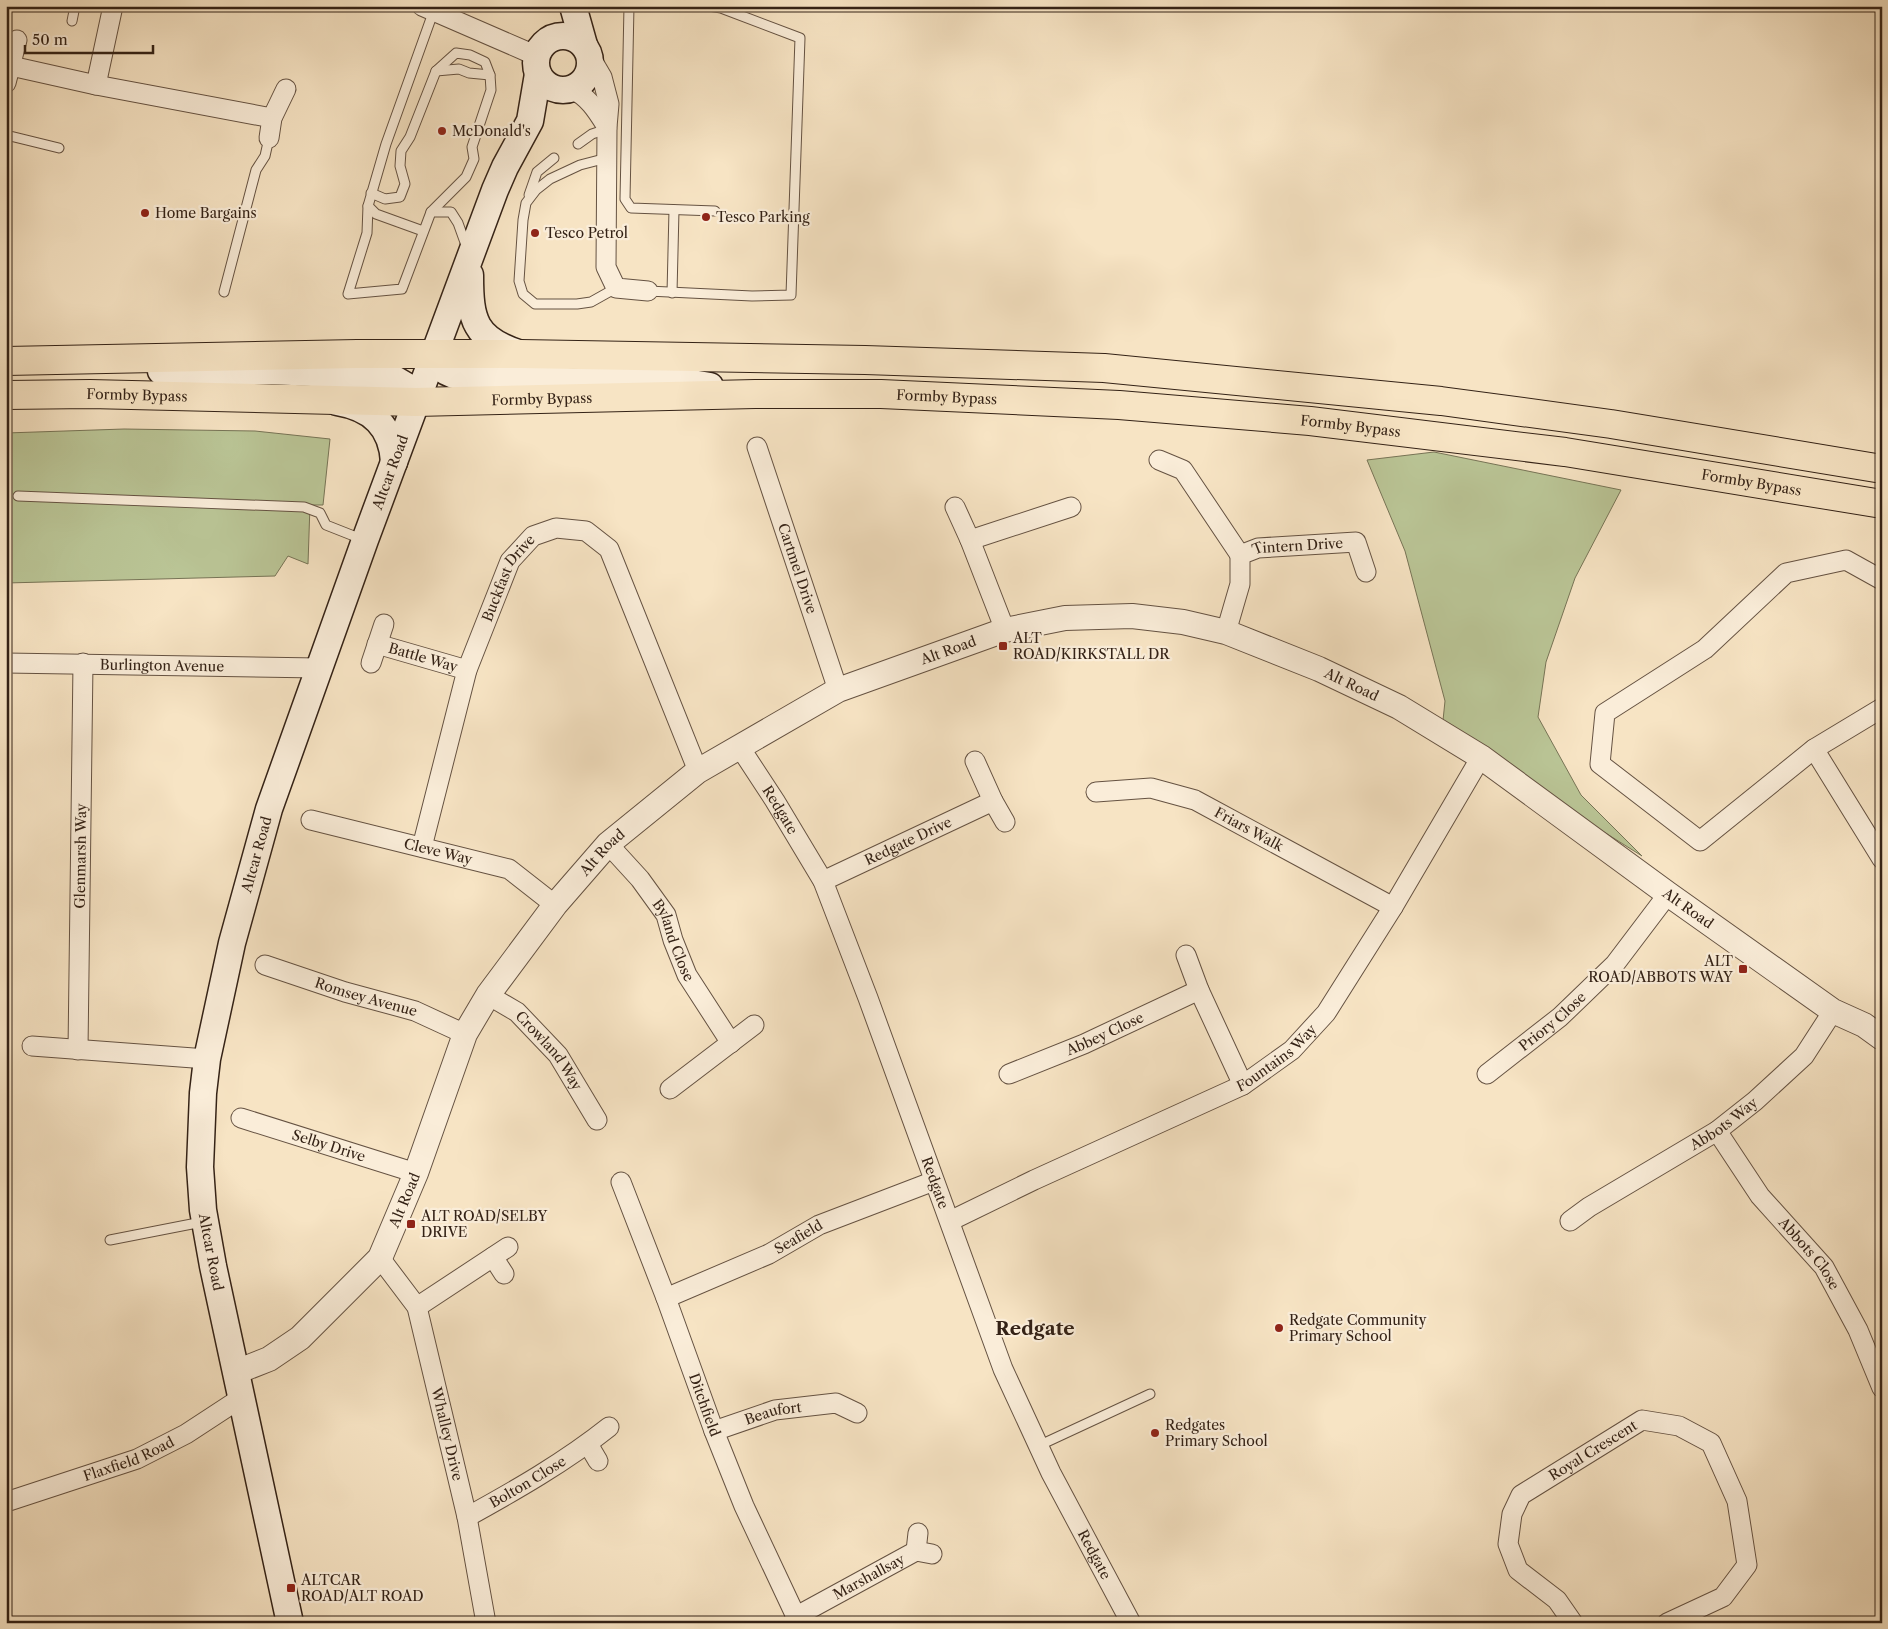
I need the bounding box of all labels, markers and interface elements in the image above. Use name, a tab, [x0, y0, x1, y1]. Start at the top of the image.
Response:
scale bar	[25, 22, 152, 54]
text: 50 m	[32, 30, 68, 49]
place label: McDonald's	[452, 122, 531, 140]
marker: McDonald's	[436, 125, 448, 137]
place label: Home Bargains	[155, 204, 257, 222]
marker: Home Bargains	[139, 207, 151, 219]
place label: Tesco Parking	[716, 208, 810, 226]
marker: Tesco Parking	[700, 211, 712, 223]
place label: Tesco Petrol	[545, 224, 628, 242]
marker: Tesco Petrol	[529, 227, 541, 239]
street label: Formby Bypass	[86, 385, 188, 405]
street label: Formby Bypass	[896, 386, 998, 408]
street label: Formby Bypass	[491, 389, 593, 409]
street label: Formby Bypass	[1300, 411, 1402, 441]
street label: Altcar Road	[368, 432, 412, 513]
street label: Formby Bypass	[1700, 466, 1803, 500]
street label: Cartmel Drive	[774, 521, 821, 616]
street label: Buckfast Drive	[478, 531, 539, 624]
street label: Tintern Drive	[1249, 534, 1344, 558]
place label: ALT ROAD/KIRKSTALL DR	[1012, 629, 1170, 663]
street label: Alt Road	[917, 632, 979, 669]
street label: Battle Way	[386, 639, 460, 676]
marker: ALT ROAD/KIRKSTALL DR	[997, 640, 1009, 652]
street label: Burlington Avenue	[100, 656, 224, 675]
street label: Alt Road	[1321, 664, 1382, 705]
street label: Redgate	[758, 782, 802, 838]
street label: Glenmarsh Way	[71, 803, 90, 909]
street label: Friars Walk	[1211, 803, 1287, 855]
street label: Redgate Drive	[862, 813, 955, 869]
street label: Altcar Road	[237, 814, 276, 896]
street label: Alt Road	[575, 825, 629, 880]
street label: Cleve Way	[402, 834, 474, 869]
street label: Alt Road	[1658, 884, 1717, 933]
street label: Byland Close	[648, 895, 698, 985]
place label: ALT ROAD/ABBOTS WAY	[1588, 952, 1734, 986]
marker: ALT ROAD/ABBOTS WAY	[1737, 963, 1749, 975]
street label: Romsey Avenue	[312, 973, 419, 1020]
street label: Priory Close	[1515, 988, 1590, 1055]
street label: Crowland Way	[512, 1007, 586, 1094]
street label: Abbey Close	[1063, 1008, 1147, 1060]
street label: Fountains Way	[1234, 1020, 1320, 1096]
street label: Abbots Way	[1686, 1093, 1761, 1155]
street label: Selby Drive	[290, 1126, 368, 1166]
street label: Redgate	[918, 1154, 953, 1211]
street label: Alt Road	[385, 1169, 424, 1231]
place label: ALT ROAD/SELBY DRIVE	[420, 1207, 549, 1241]
street label: Altcar Road	[195, 1211, 227, 1293]
street label: Abbots Close	[1774, 1213, 1844, 1293]
street label: Seafield	[771, 1216, 826, 1258]
marker: ALT ROAD/SELBY DRIVE	[405, 1218, 417, 1230]
place label: Redgate Community Primary School	[1289, 1311, 1427, 1345]
district label: Redgate	[995, 1317, 1075, 1340]
marker: Redgate Community Primary School	[1273, 1322, 1285, 1334]
street label: Ditchfield	[685, 1371, 724, 1440]
street label: Whalley Drive	[427, 1385, 467, 1483]
street label: Beaufort	[742, 1398, 802, 1429]
place label: Redgates Primary School	[1165, 1416, 1268, 1450]
street label: Royal Crescent	[1546, 1416, 1640, 1485]
marker: Redgates Primary School	[1149, 1427, 1161, 1439]
street label: Flaxfield Road	[81, 1432, 178, 1485]
street label: Bolton Close	[486, 1452, 569, 1512]
street label: Redgate	[1074, 1526, 1115, 1583]
street label: Marshallsay	[830, 1550, 908, 1604]
place label: ALTCAR ROAD/ALT ROAD	[300, 1571, 424, 1605]
marker: ALTCAR ROAD/ALT ROAD	[285, 1582, 297, 1594]

